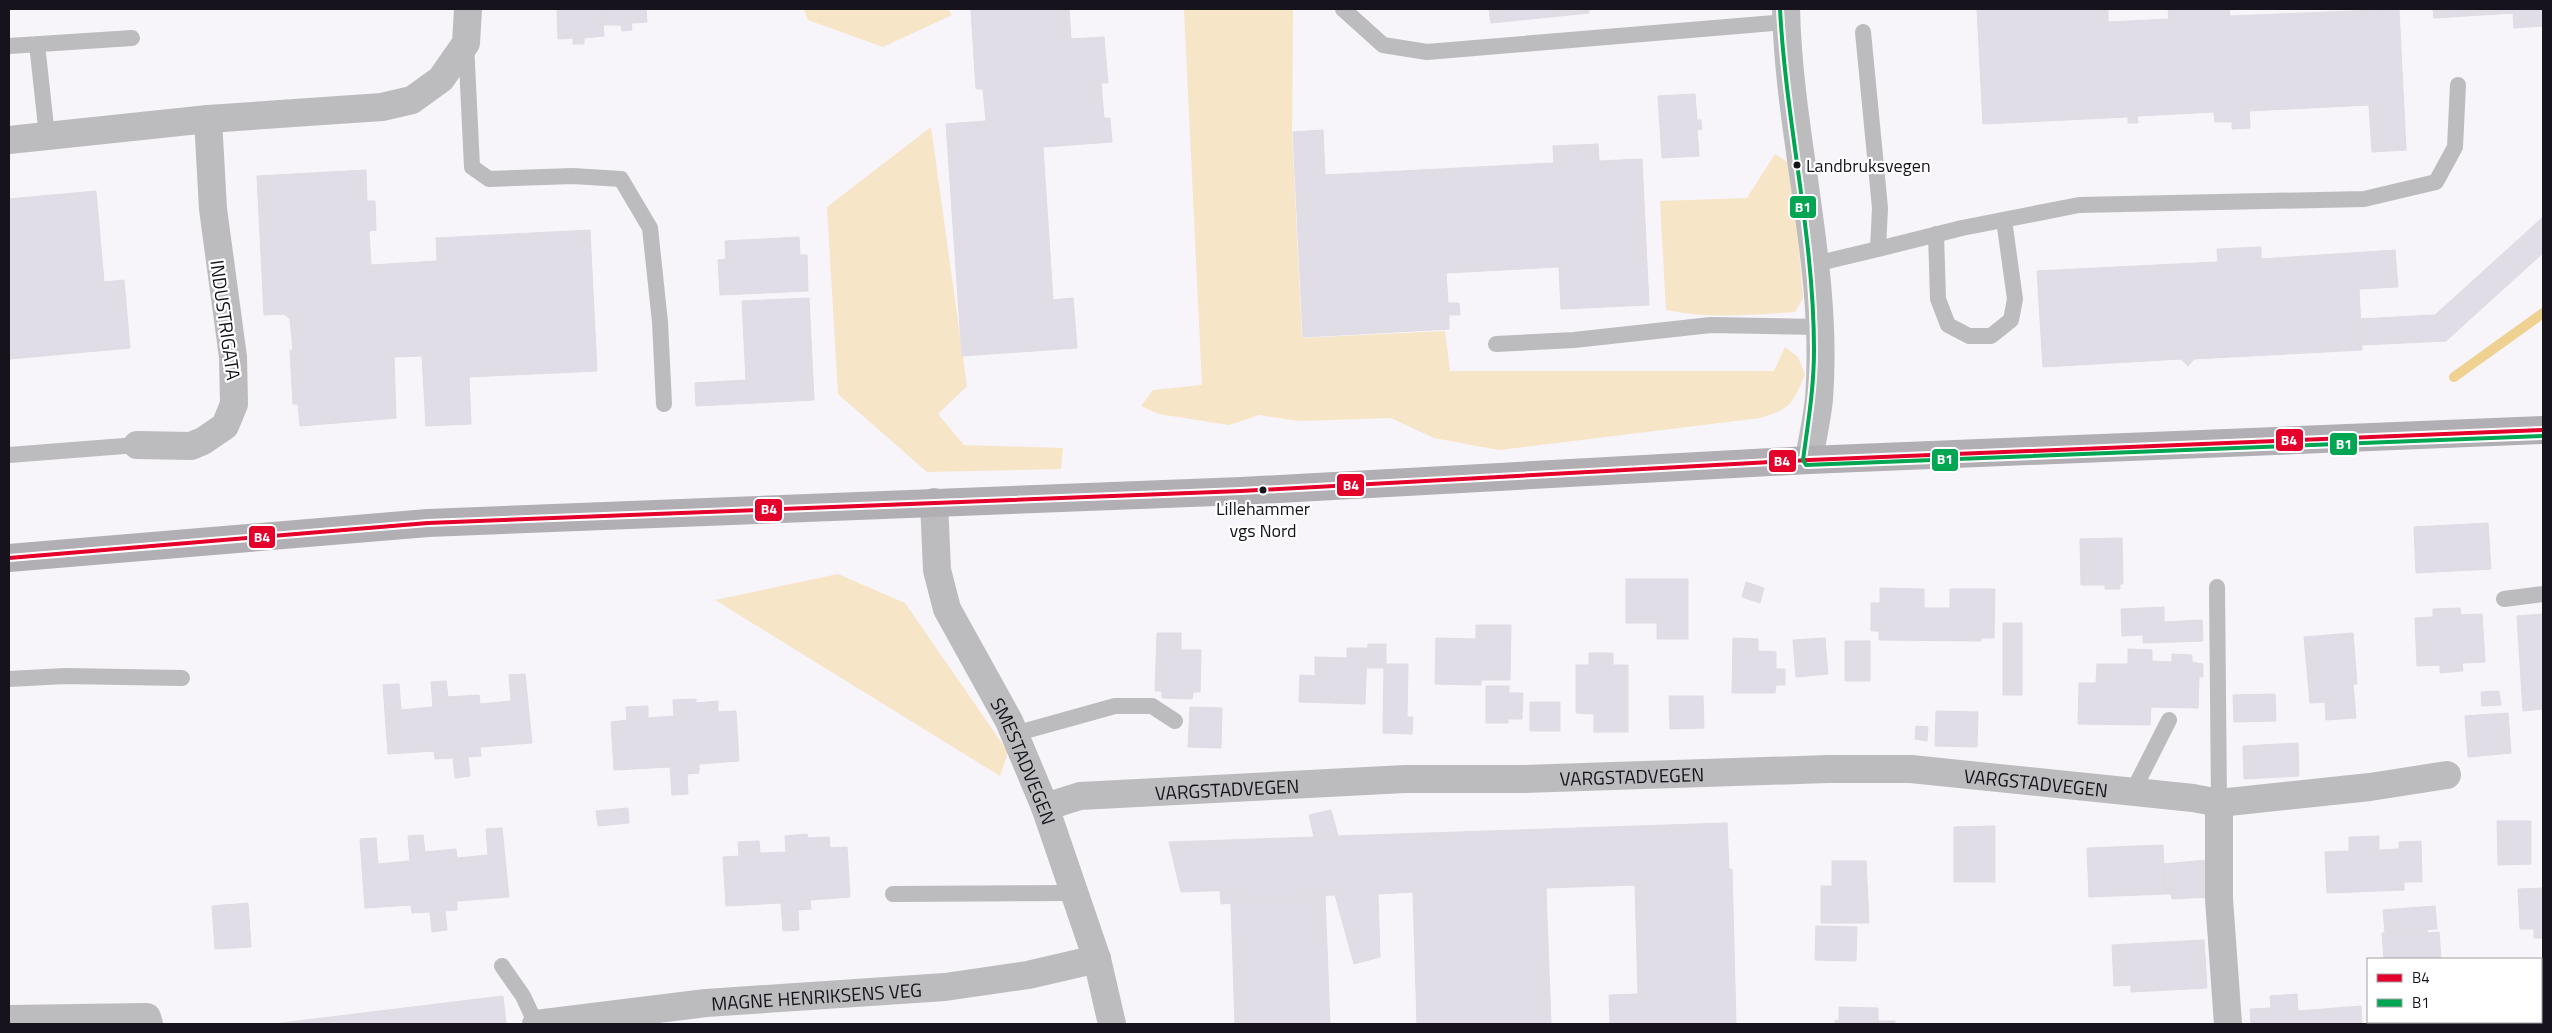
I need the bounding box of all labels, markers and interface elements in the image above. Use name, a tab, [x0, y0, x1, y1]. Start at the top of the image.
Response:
place label: Landbruksvegen	[1806, 152, 1931, 179]
marker: Landbruksvegen	[1792, 160, 1802, 170]
line badge: B1	[1789, 195, 1817, 219]
text: B1	[1795, 196, 1811, 217]
street label: INDUSTRIGATA	[203, 258, 249, 382]
line badge: B4	[2275, 428, 2304, 452]
text: B4	[2281, 429, 2297, 450]
line badge: B1	[2329, 432, 2358, 456]
text: B1	[2336, 433, 2352, 454]
line badge: B1	[1931, 448, 1959, 472]
text: B1	[1937, 448, 1953, 469]
line badge: B4	[1768, 449, 1797, 473]
text: B4	[1774, 450, 1790, 471]
line badge: B4	[1336, 473, 1365, 497]
text: B4	[1343, 474, 1359, 495]
marker: Lillehammer vgs Nord	[1258, 485, 1268, 495]
place label: Lillehammer vgs Nord	[1216, 495, 1310, 544]
line badge: B4	[754, 498, 783, 522]
text: B4	[761, 498, 777, 519]
line badge: B4	[248, 525, 276, 549]
text: B4	[254, 526, 270, 547]
street label: SMESTADVEGEN	[984, 692, 1064, 828]
street label: VARGSTADVEGEN	[1559, 759, 1705, 792]
street label: VARGSTADVEGEN	[1963, 760, 2109, 804]
street label: VARGSTADVEGEN	[1154, 770, 1300, 807]
legend	[2367, 958, 2542, 1023]
text: B4	[2412, 966, 2430, 989]
street label: MAGNE HENRIKSENS VEG	[710, 974, 923, 1017]
text: B1	[2412, 991, 2430, 1014]

